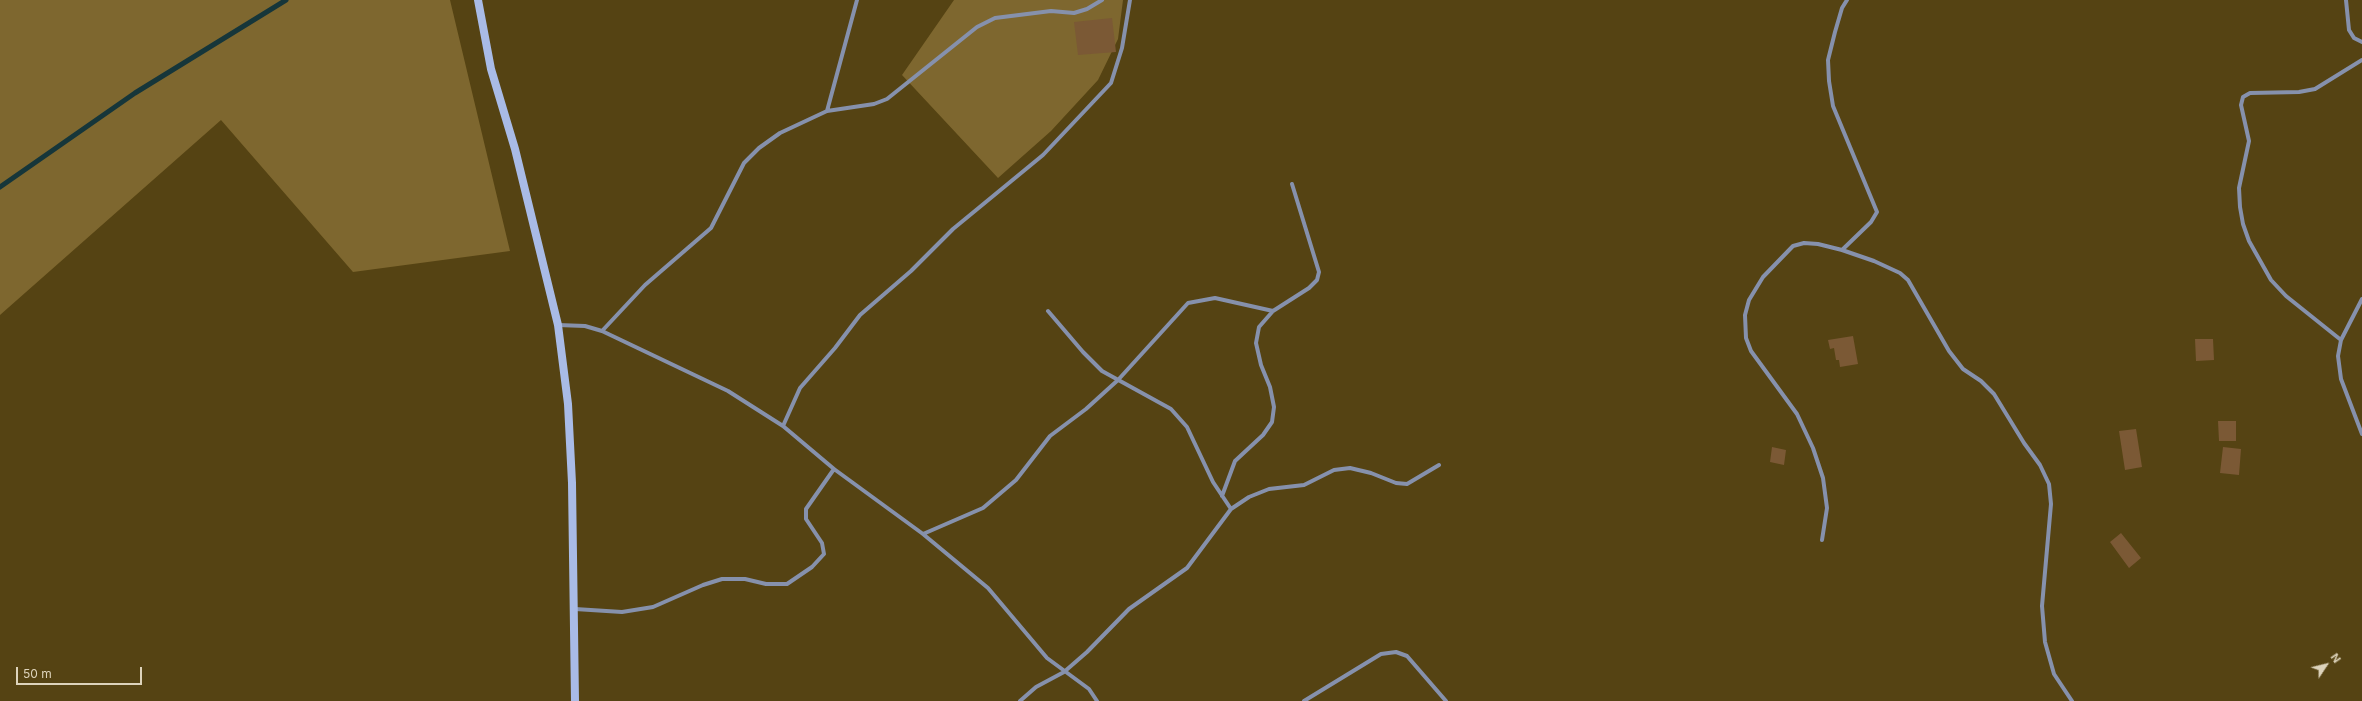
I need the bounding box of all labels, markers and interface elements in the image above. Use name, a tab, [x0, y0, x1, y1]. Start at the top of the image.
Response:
north arrow	[2306, 645, 2346, 685]
text: N	[2328, 651, 2344, 666]
scale bar	[18, 659, 144, 685]
text: 50 m	[23, 666, 52, 681]

